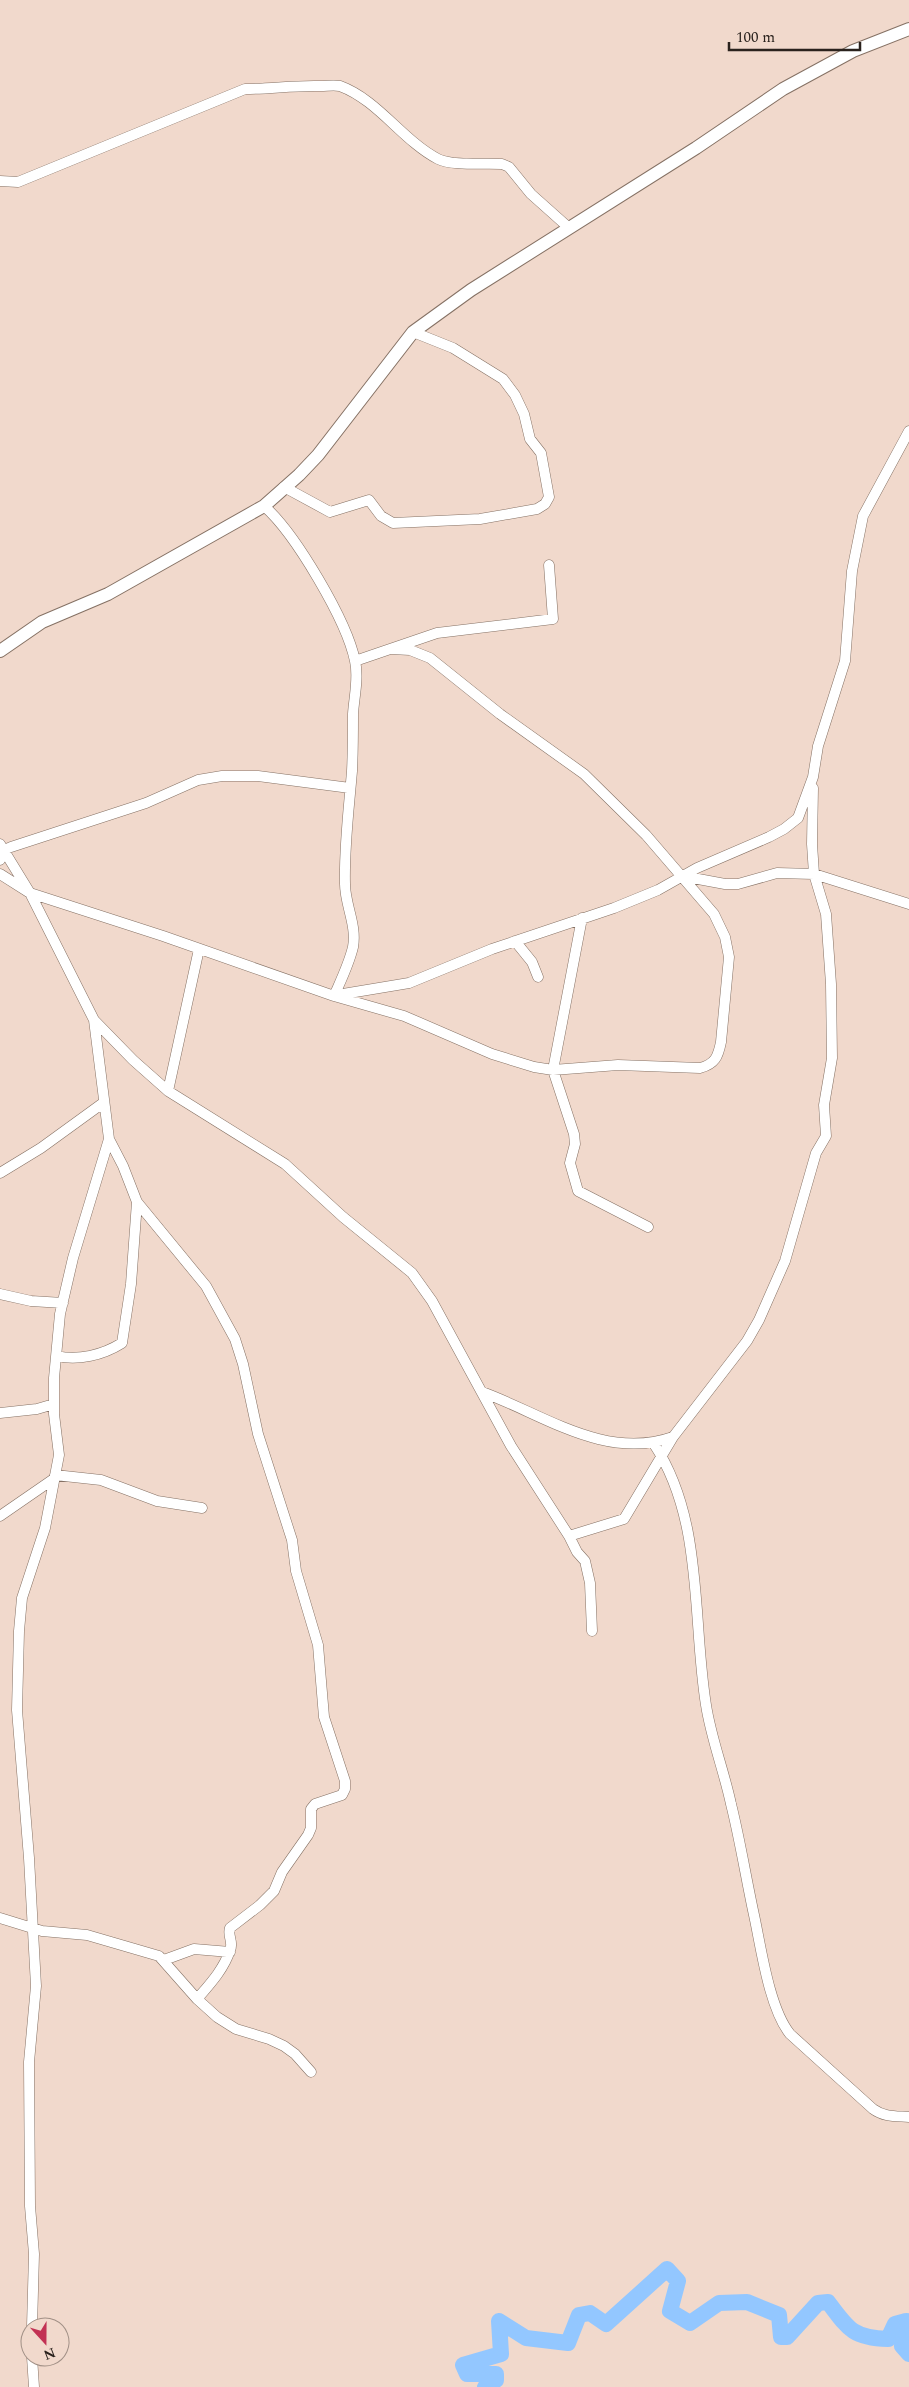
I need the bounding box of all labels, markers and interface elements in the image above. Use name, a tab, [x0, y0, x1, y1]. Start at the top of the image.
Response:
scale bar	[729, 20, 860, 52]
text: 100 m	[736, 26, 775, 49]
north arrow	[20, 2317, 70, 2367]
text: N	[40, 2342, 59, 2366]

